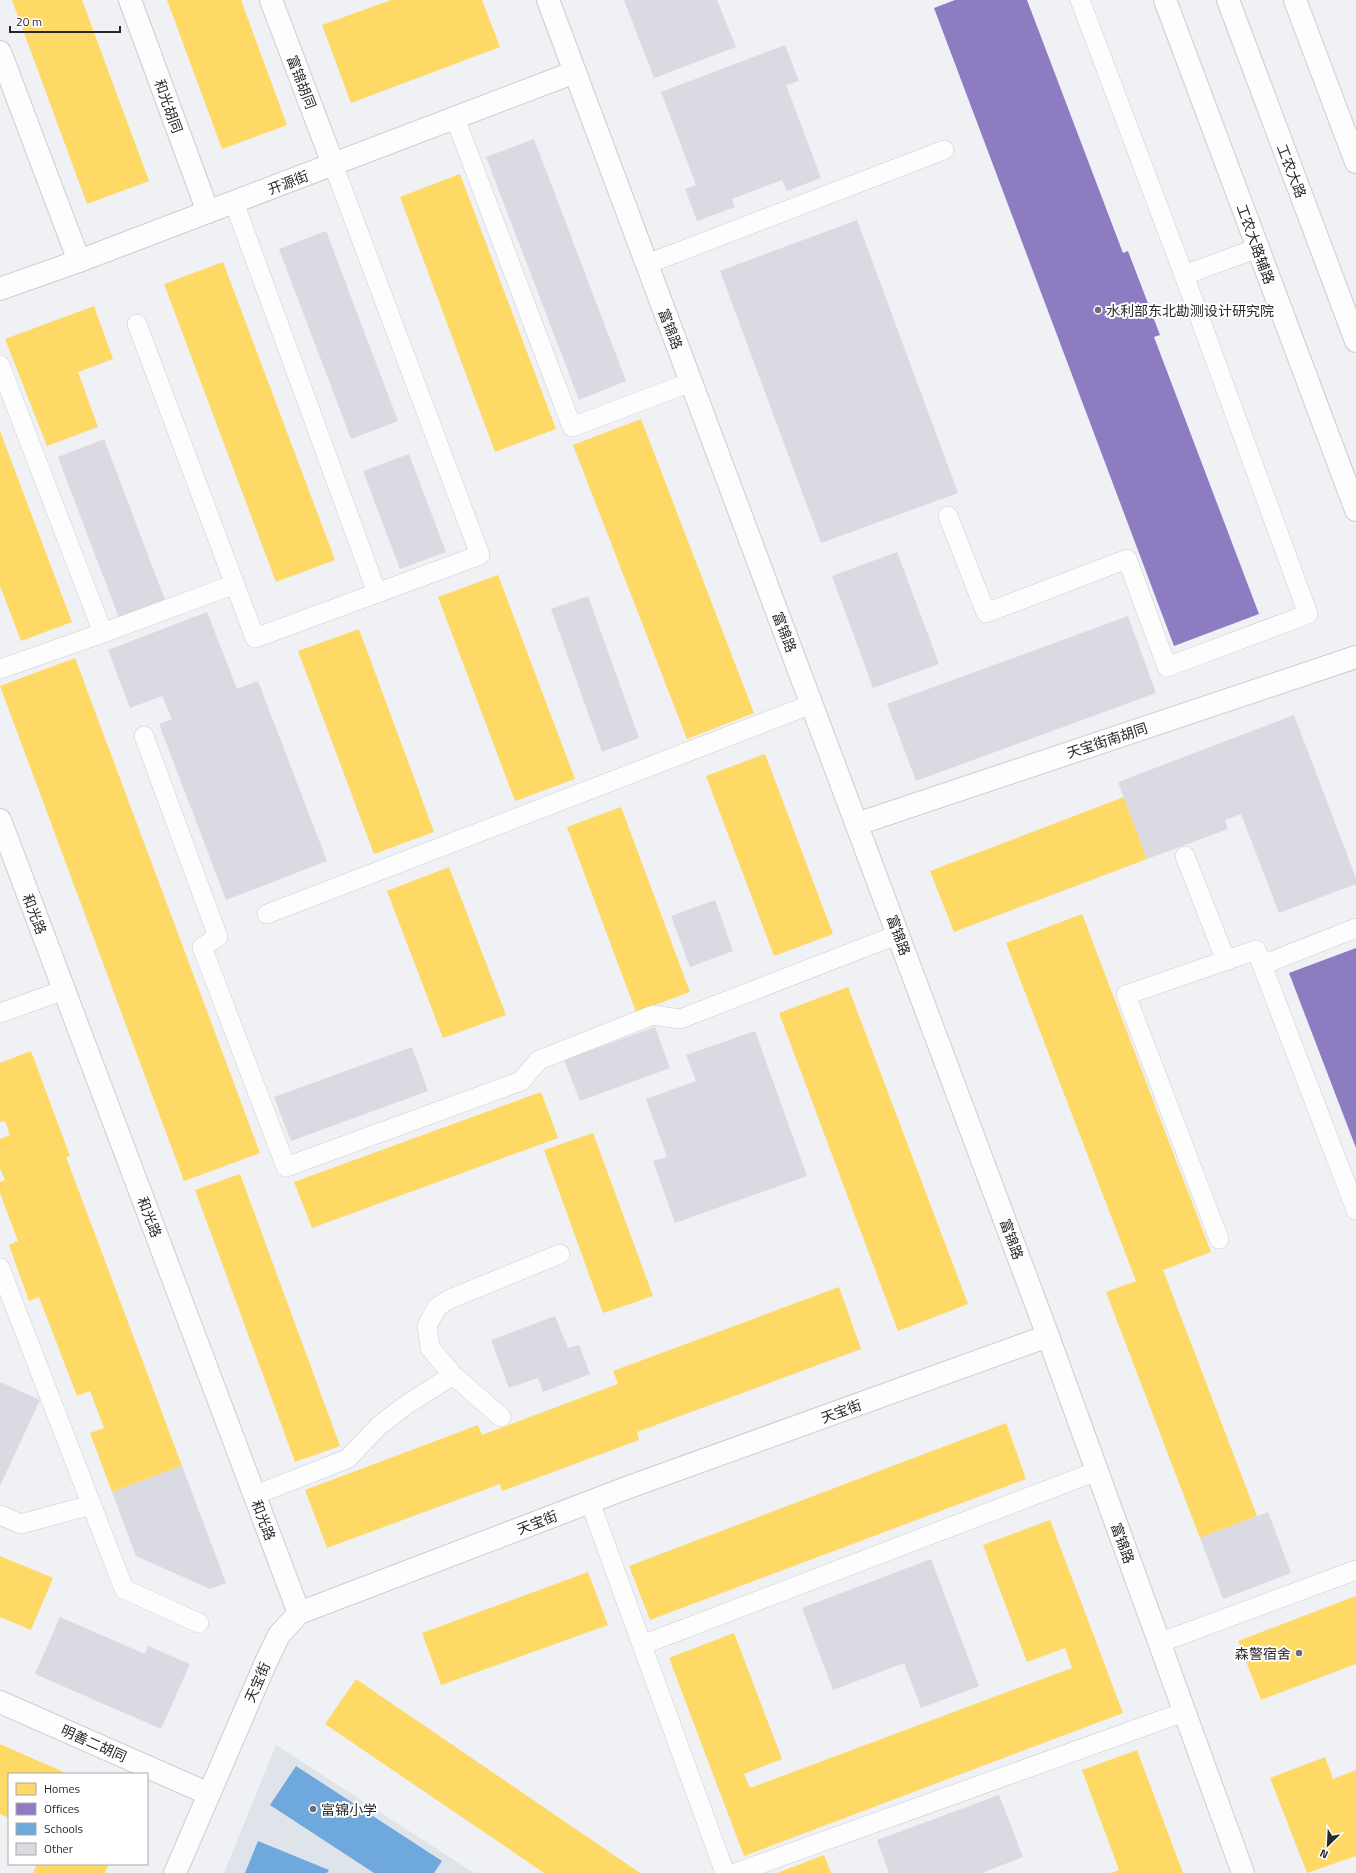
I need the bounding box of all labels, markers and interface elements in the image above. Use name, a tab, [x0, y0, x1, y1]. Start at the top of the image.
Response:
scale bar	[10, 8, 120, 34]
text: 20 m	[16, 12, 42, 31]
street label: 富锦胡同	[282, 52, 322, 112]
street label: 和光胡同	[150, 76, 188, 136]
street label: 工农大路	[1272, 141, 1312, 201]
street label: 开源街	[265, 165, 311, 199]
street label: 工农大路辅路	[1232, 201, 1280, 287]
place label: 水利部东北勘测设计研究院	[1106, 300, 1274, 321]
marker: 水利部东北勘测设计研究院	[1093, 305, 1103, 315]
street label: 富锦路	[654, 306, 688, 352]
street label: 富锦路	[768, 609, 802, 655]
street label: 天宝街南胡同	[1064, 717, 1150, 763]
street label: 和光路	[18, 891, 52, 937]
street label: 富锦路	[882, 912, 916, 958]
street label: 和光路	[133, 1194, 167, 1240]
street label: 富锦路	[995, 1216, 1029, 1262]
street label: 天宝街	[818, 1394, 864, 1428]
street label: 和光路	[247, 1497, 281, 1543]
street label: 天宝街	[514, 1505, 560, 1539]
street label: 富锦路	[1106, 1520, 1140, 1566]
place label: 森警宿舍	[1235, 1643, 1291, 1664]
marker: 森警宿舍	[1294, 1648, 1304, 1658]
street label: 天宝街	[239, 1659, 275, 1705]
street label: 明善二胡同	[58, 1719, 130, 1767]
legend	[8, 1773, 148, 1865]
text: Homes	[44, 1779, 80, 1798]
text: Offices	[44, 1799, 80, 1818]
place label: 富锦小学	[321, 1799, 377, 1820]
marker: 富锦小学	[308, 1804, 318, 1814]
text: Schools	[44, 1819, 84, 1838]
north arrow	[1308, 1825, 1348, 1865]
text: Other	[44, 1839, 73, 1858]
text: N	[1317, 1845, 1331, 1863]

